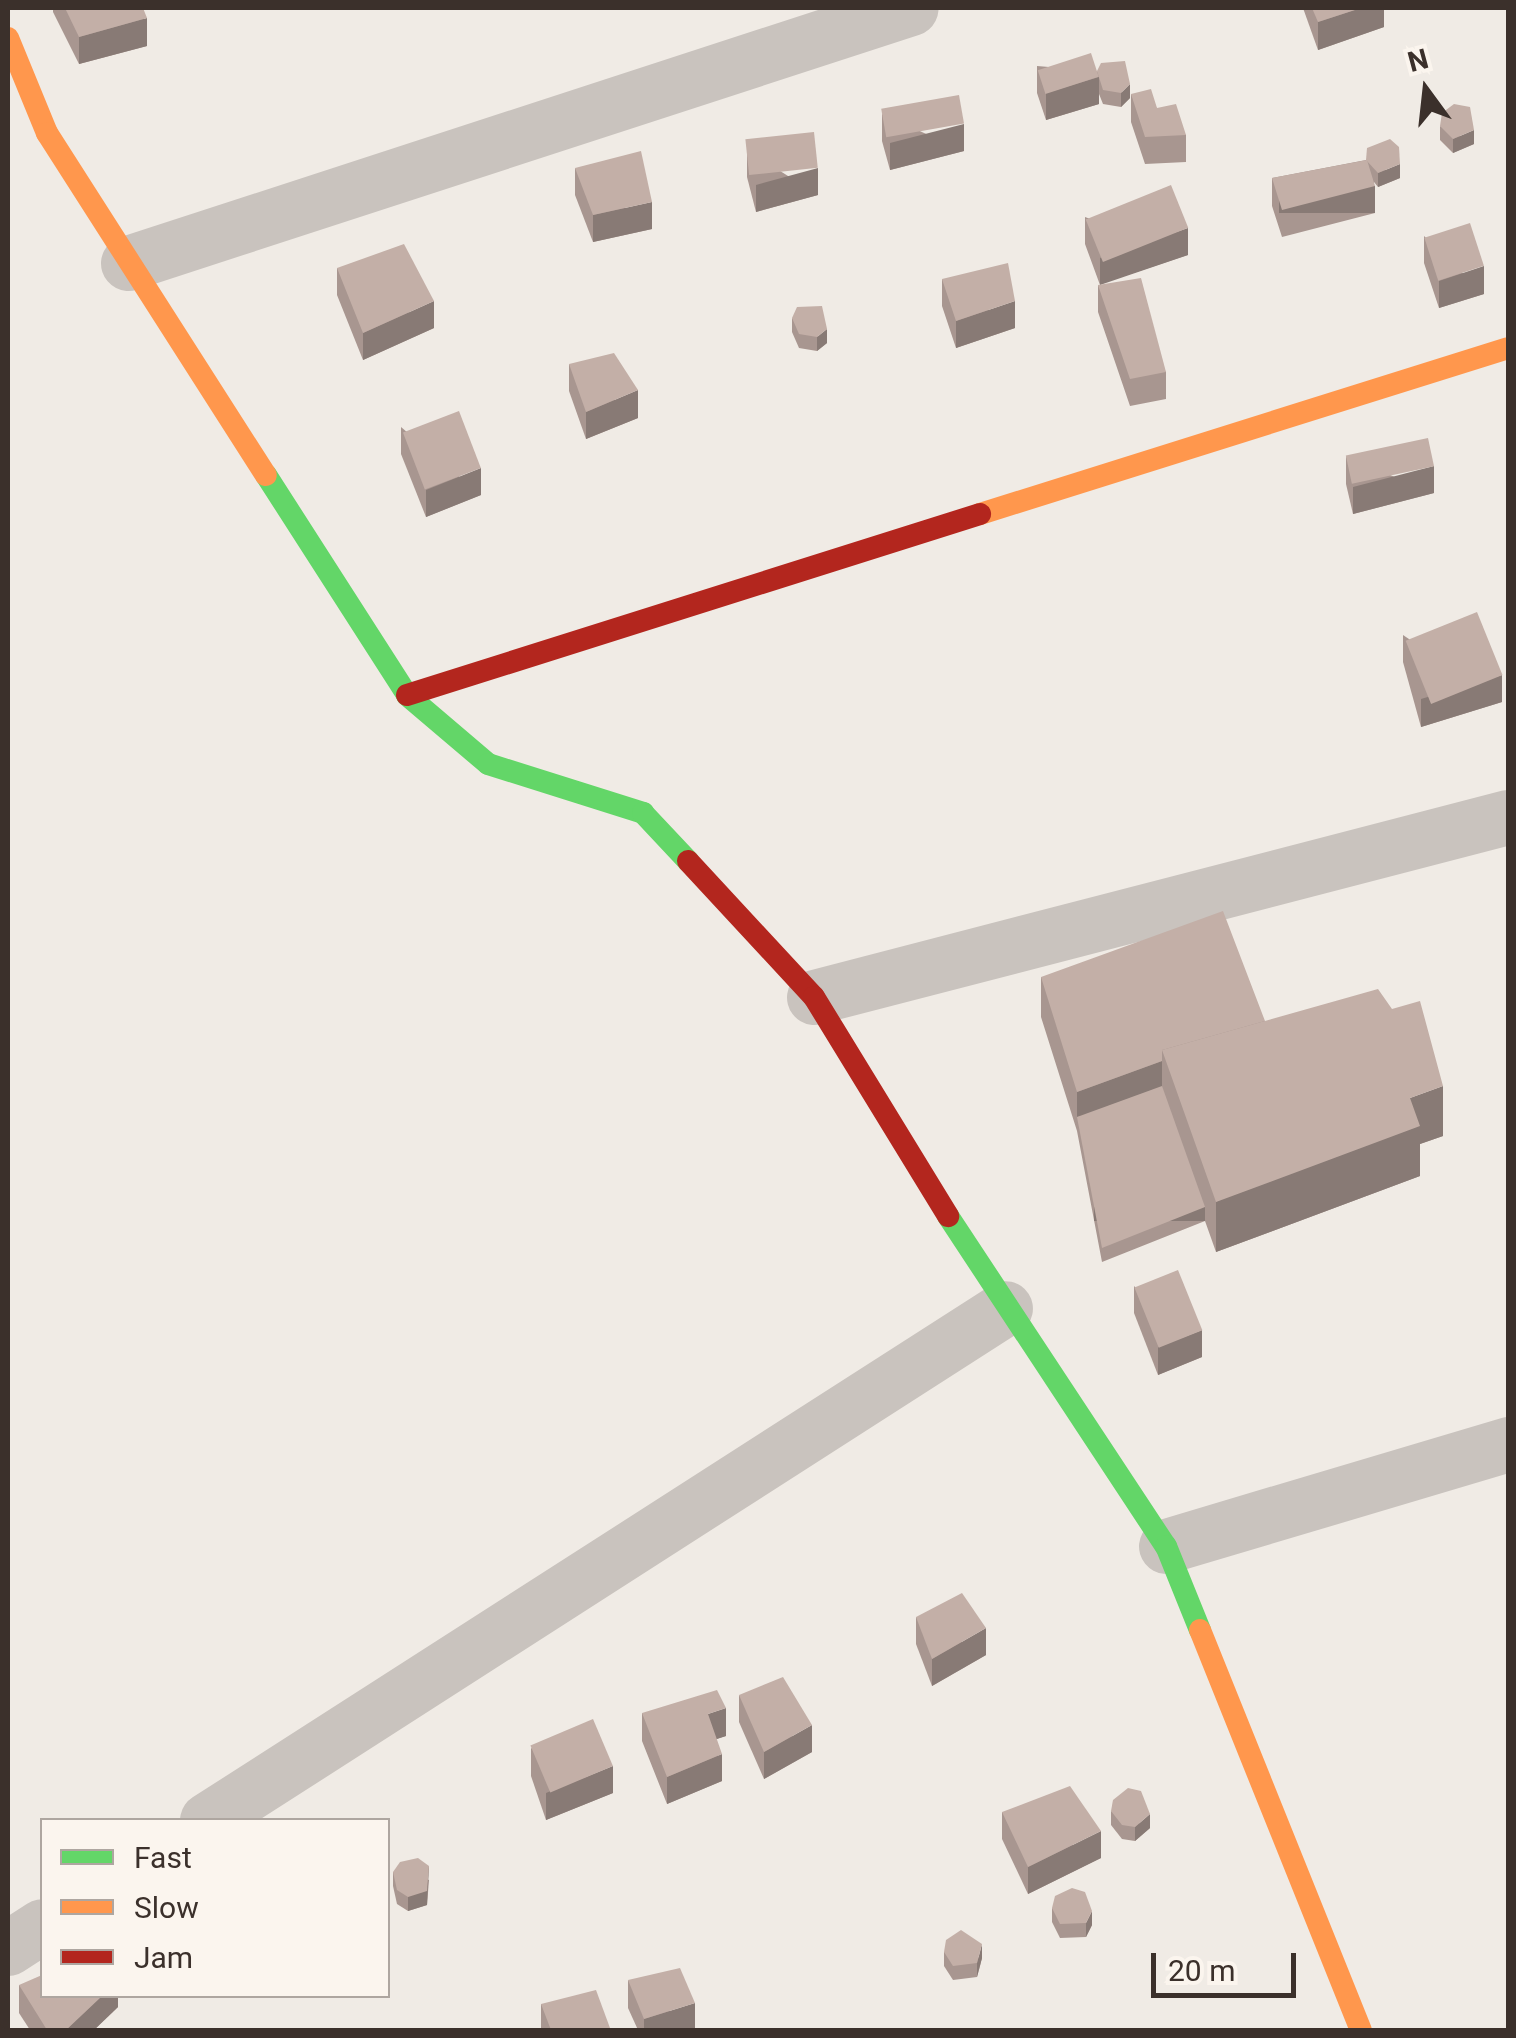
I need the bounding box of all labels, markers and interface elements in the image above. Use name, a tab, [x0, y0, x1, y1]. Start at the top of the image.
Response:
north arrow	[1376, 40, 1476, 140]
text: N	[1404, 42, 1432, 79]
legend	[40, 1818, 390, 1998]
text: Fast	[134, 1840, 192, 1875]
text: Slow	[134, 1890, 199, 1925]
scale bar	[1156, 1933, 1301, 1995]
text: Jam	[134, 1940, 193, 1975]
text: 20 m	[1168, 1953, 1235, 1988]

